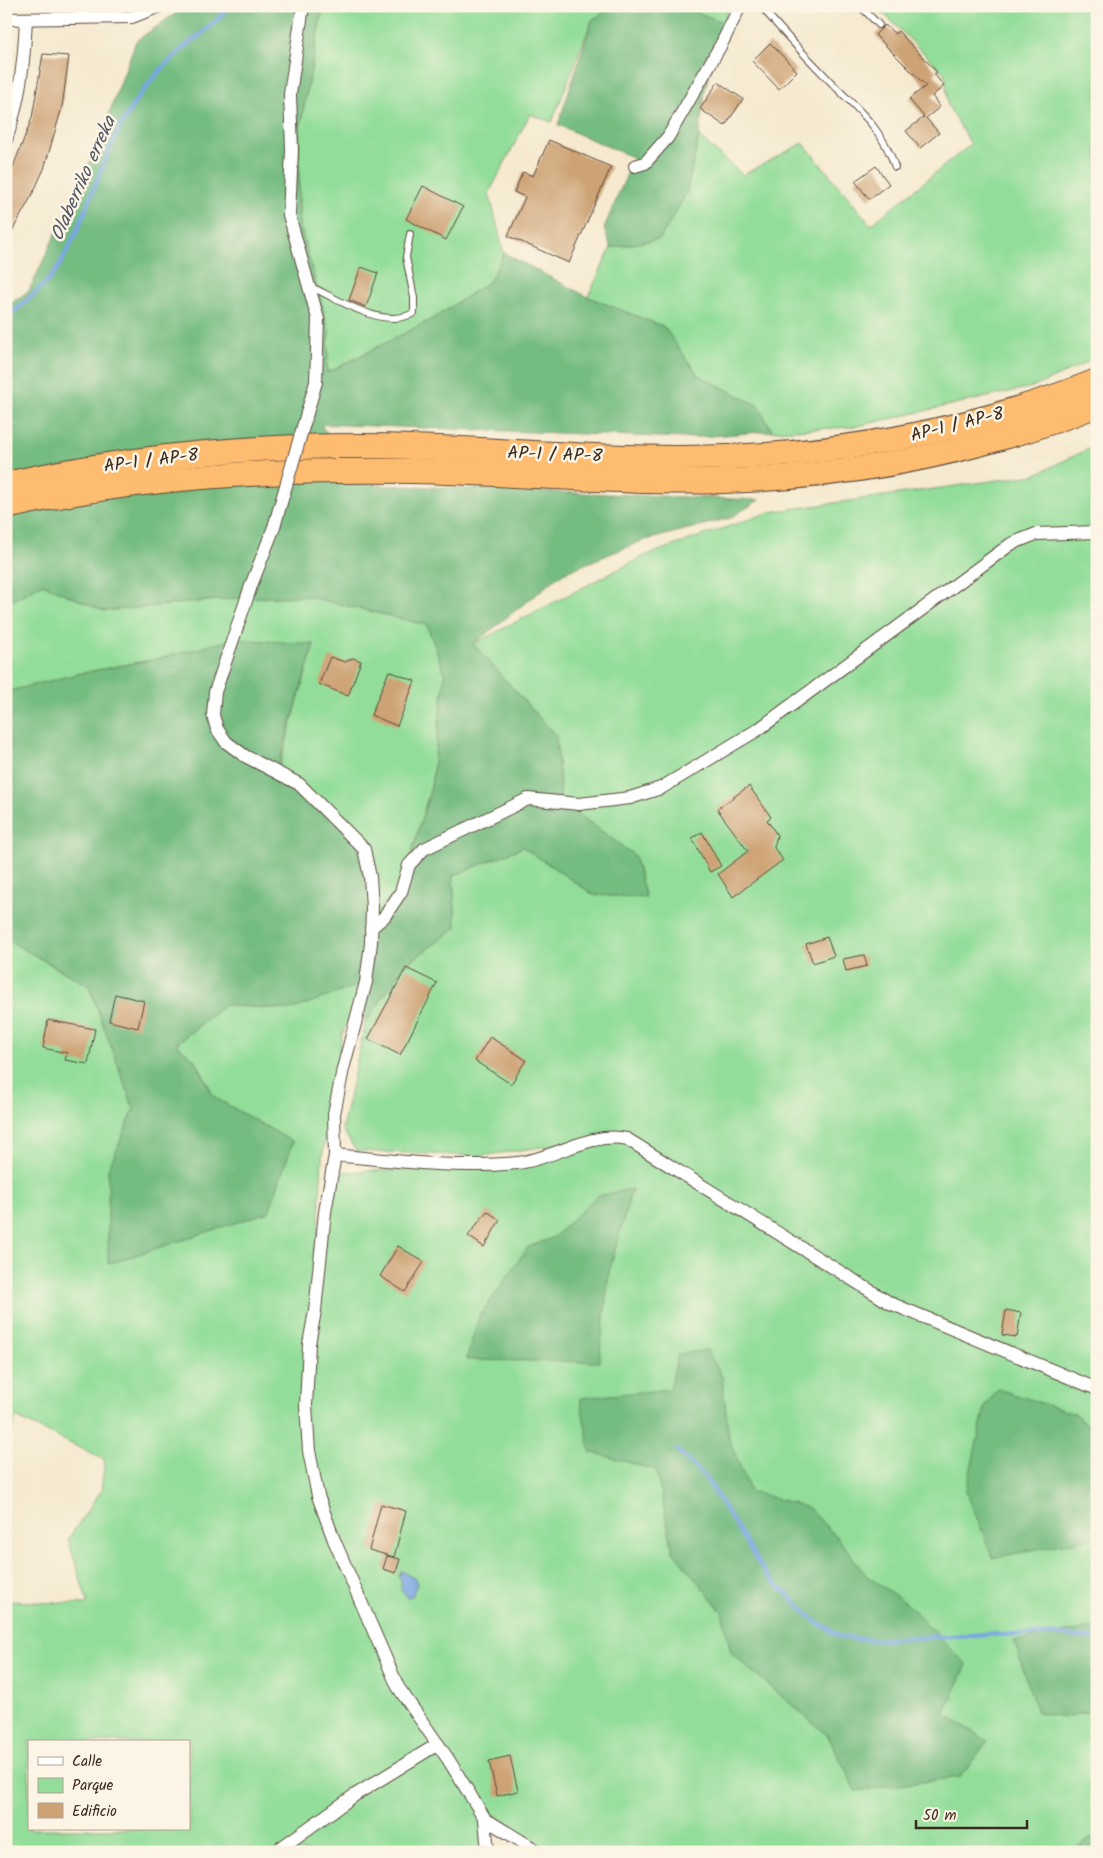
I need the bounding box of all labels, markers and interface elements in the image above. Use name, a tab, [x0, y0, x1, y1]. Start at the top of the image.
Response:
water label: Olaberriko erreka	[43, 111, 125, 246]
street label: AP-1 / AP-8	[908, 400, 1007, 451]
street label: AP-1 / AP-8	[507, 439, 603, 472]
street label: AP-1 / AP-8	[102, 441, 200, 482]
legend	[28, 1740, 190, 1830]
text: Calle	[72, 1750, 102, 1774]
text: Parque	[72, 1774, 113, 1798]
scale bar	[916, 1798, 1027, 1830]
text: Edificio	[72, 1800, 117, 1824]
text: 50 m	[923, 1804, 957, 1828]

